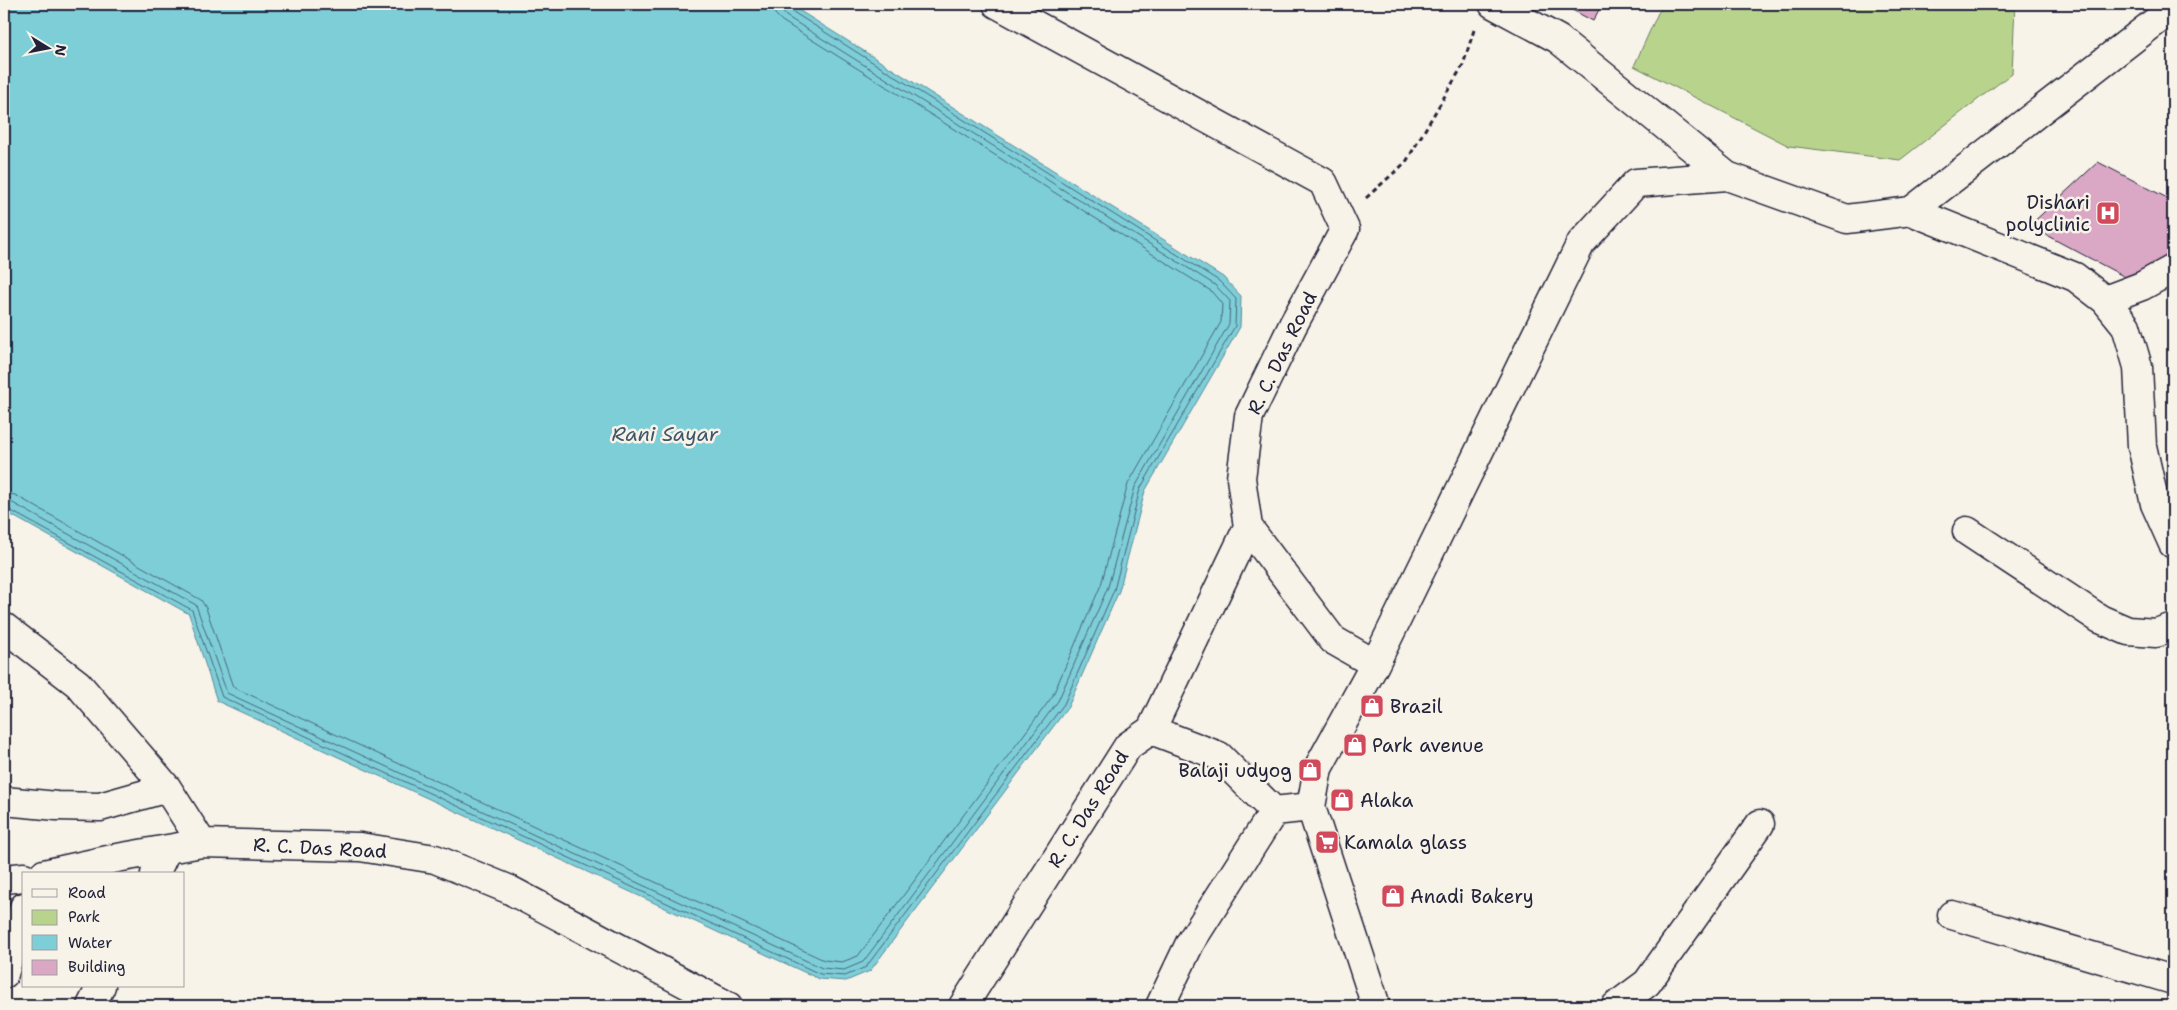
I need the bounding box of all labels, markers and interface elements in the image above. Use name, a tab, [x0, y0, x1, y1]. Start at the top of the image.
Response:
north arrow	[22, 22, 72, 72]
text: N	[51, 43, 71, 57]
place label: Dishari polyclinic	[2006, 190, 2090, 237]
hospital icon: Dishari polyclinic	[2095, 200, 2121, 226]
street label: R. C. Das Road	[1241, 287, 1323, 419]
water label: Rani Sayar	[612, 421, 719, 447]
shop icon: Brazil	[1359, 693, 1385, 719]
place label: Brazil	[1390, 694, 1443, 719]
shop icon: Park avenue	[1342, 732, 1368, 758]
place label: Park avenue	[1372, 733, 1484, 758]
street label: R. C. Das Road	[1042, 745, 1134, 873]
shop icon: Balaji udyog	[1297, 757, 1323, 783]
place label: Balaji udyog	[1178, 758, 1292, 783]
shop icon: Alaka	[1329, 787, 1355, 813]
place label: Alaka	[1360, 788, 1414, 813]
supermarket icon: Kamala glass	[1314, 829, 1340, 855]
place label: Kamala glass	[1344, 830, 1467, 855]
street label: R. C. Das Road	[252, 832, 388, 864]
legend	[22, 872, 185, 988]
text: Road	[68, 883, 106, 903]
shop icon: Anadi Bakery	[1380, 883, 1406, 909]
place label: Anadi Bakery	[1410, 884, 1534, 909]
text: Park	[68, 907, 100, 927]
text: Water	[68, 933, 112, 953]
text: Building	[68, 957, 125, 977]

